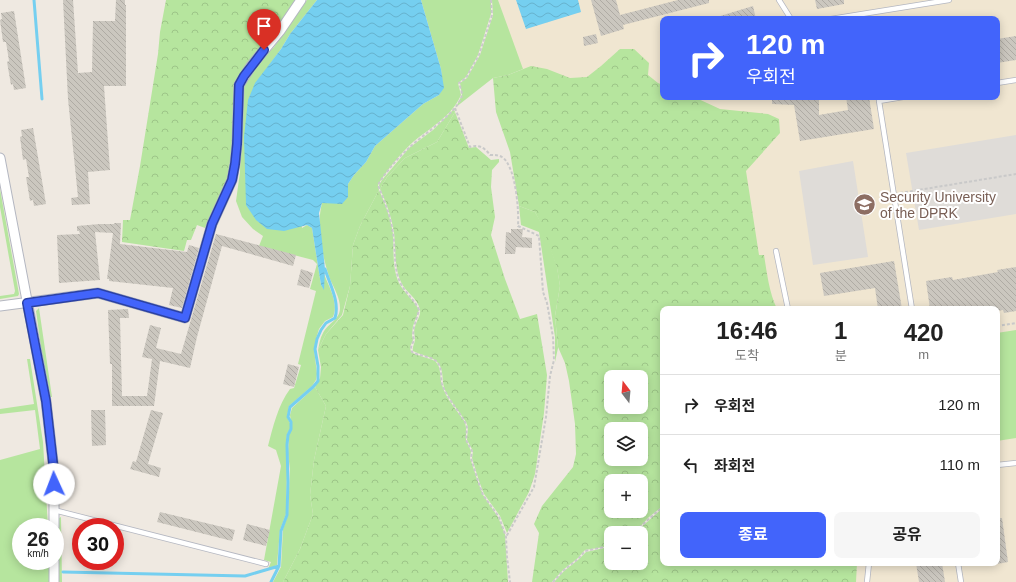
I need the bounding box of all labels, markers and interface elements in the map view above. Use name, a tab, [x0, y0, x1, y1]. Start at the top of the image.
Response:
pin	[247, 9, 281, 50]
icon: arrive	[253, 15, 275, 37]
text: 120 m	[746, 29, 825, 60]
icon: right	[680, 32, 732, 84]
text: 우회전	[746, 67, 796, 87]
place label: Security University of the DPRK	[880, 189, 996, 221]
school or university icon: Security University of the DPRK	[852, 192, 878, 218]
text: 16:46	[716, 317, 778, 344]
text: 1	[834, 317, 847, 344]
text: 420	[904, 319, 944, 346]
text: m	[918, 347, 929, 362]
text: 도착	[735, 348, 759, 363]
text: 분	[835, 348, 847, 363]
north arrow	[604, 370, 648, 414]
map controls	[604, 370, 648, 570]
icon: right	[680, 394, 702, 416]
text: 120 m	[938, 396, 980, 413]
text: 우회전	[714, 397, 755, 414]
button: layers	[604, 422, 648, 466]
icon: left	[680, 454, 702, 476]
text: 110 m	[939, 456, 980, 473]
text: 좌회전	[714, 457, 755, 474]
position arrow	[33, 463, 75, 505]
button: +	[604, 474, 648, 518]
button: 종료	[680, 512, 826, 558]
button: 공유	[834, 512, 980, 558]
speed limit sign: 30	[72, 518, 124, 570]
button: −	[604, 526, 648, 570]
text: 26	[27, 528, 49, 550]
text: km/h	[27, 548, 49, 559]

